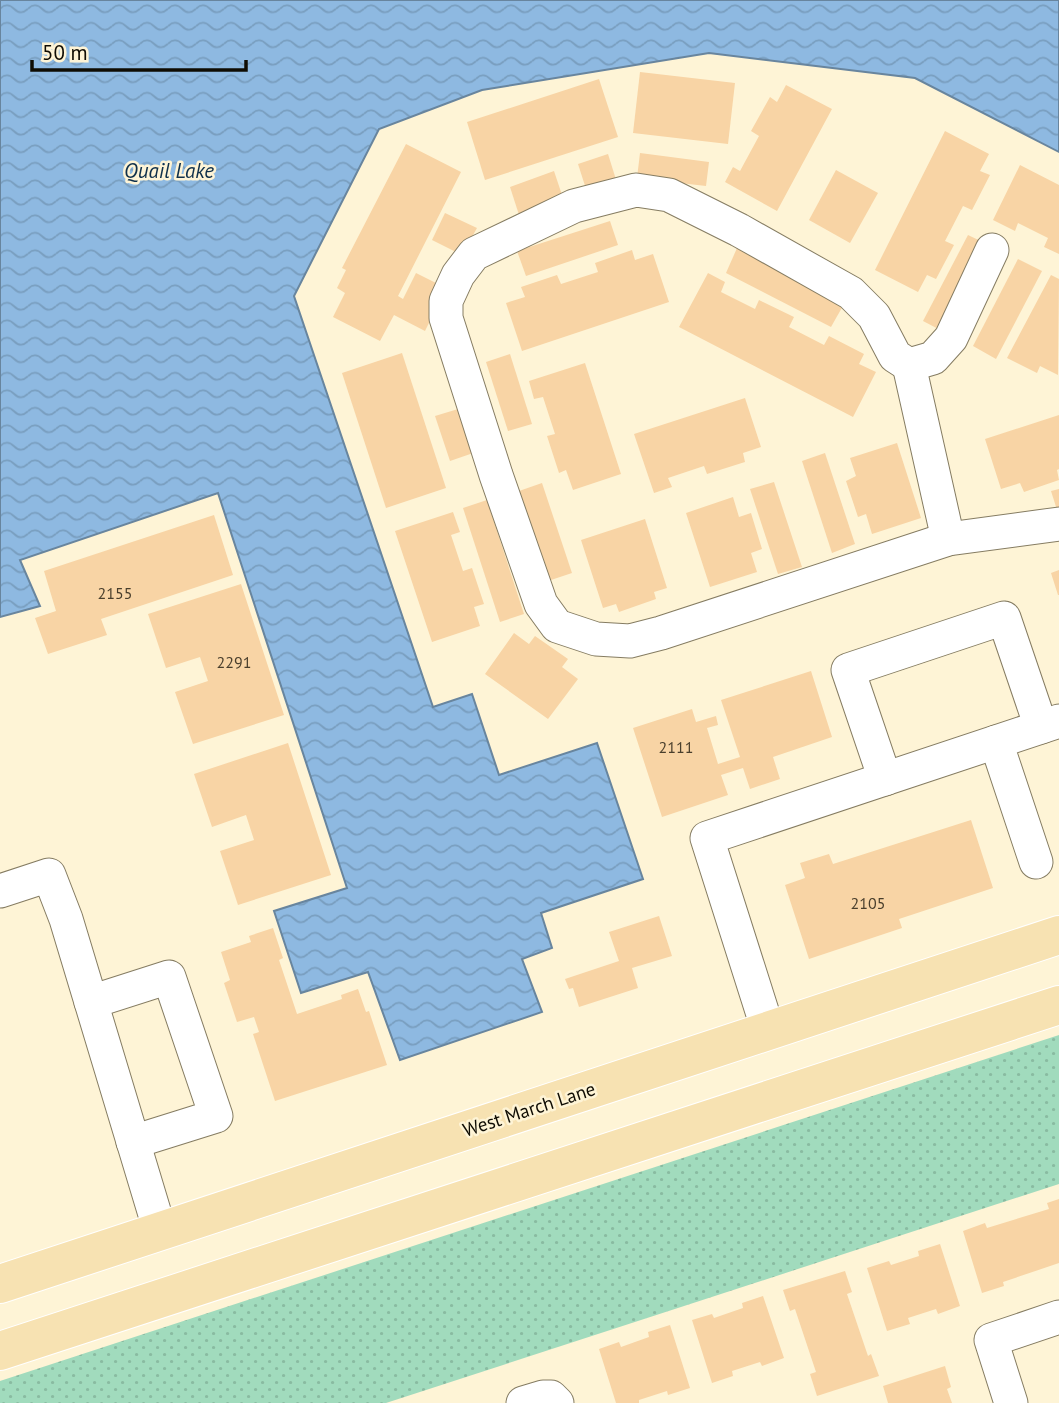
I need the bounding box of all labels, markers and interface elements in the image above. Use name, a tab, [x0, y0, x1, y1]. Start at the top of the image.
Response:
scale bar	[32, 28, 245, 72]
text: 50 m	[42, 39, 88, 66]
water label: Quail Lake	[124, 157, 214, 184]
house number: 2155	[98, 583, 132, 603]
house number: 2291	[217, 652, 251, 672]
house number: 2111	[659, 737, 693, 757]
house number: 2105	[851, 893, 885, 913]
street label: West March Lane	[460, 1076, 598, 1142]

